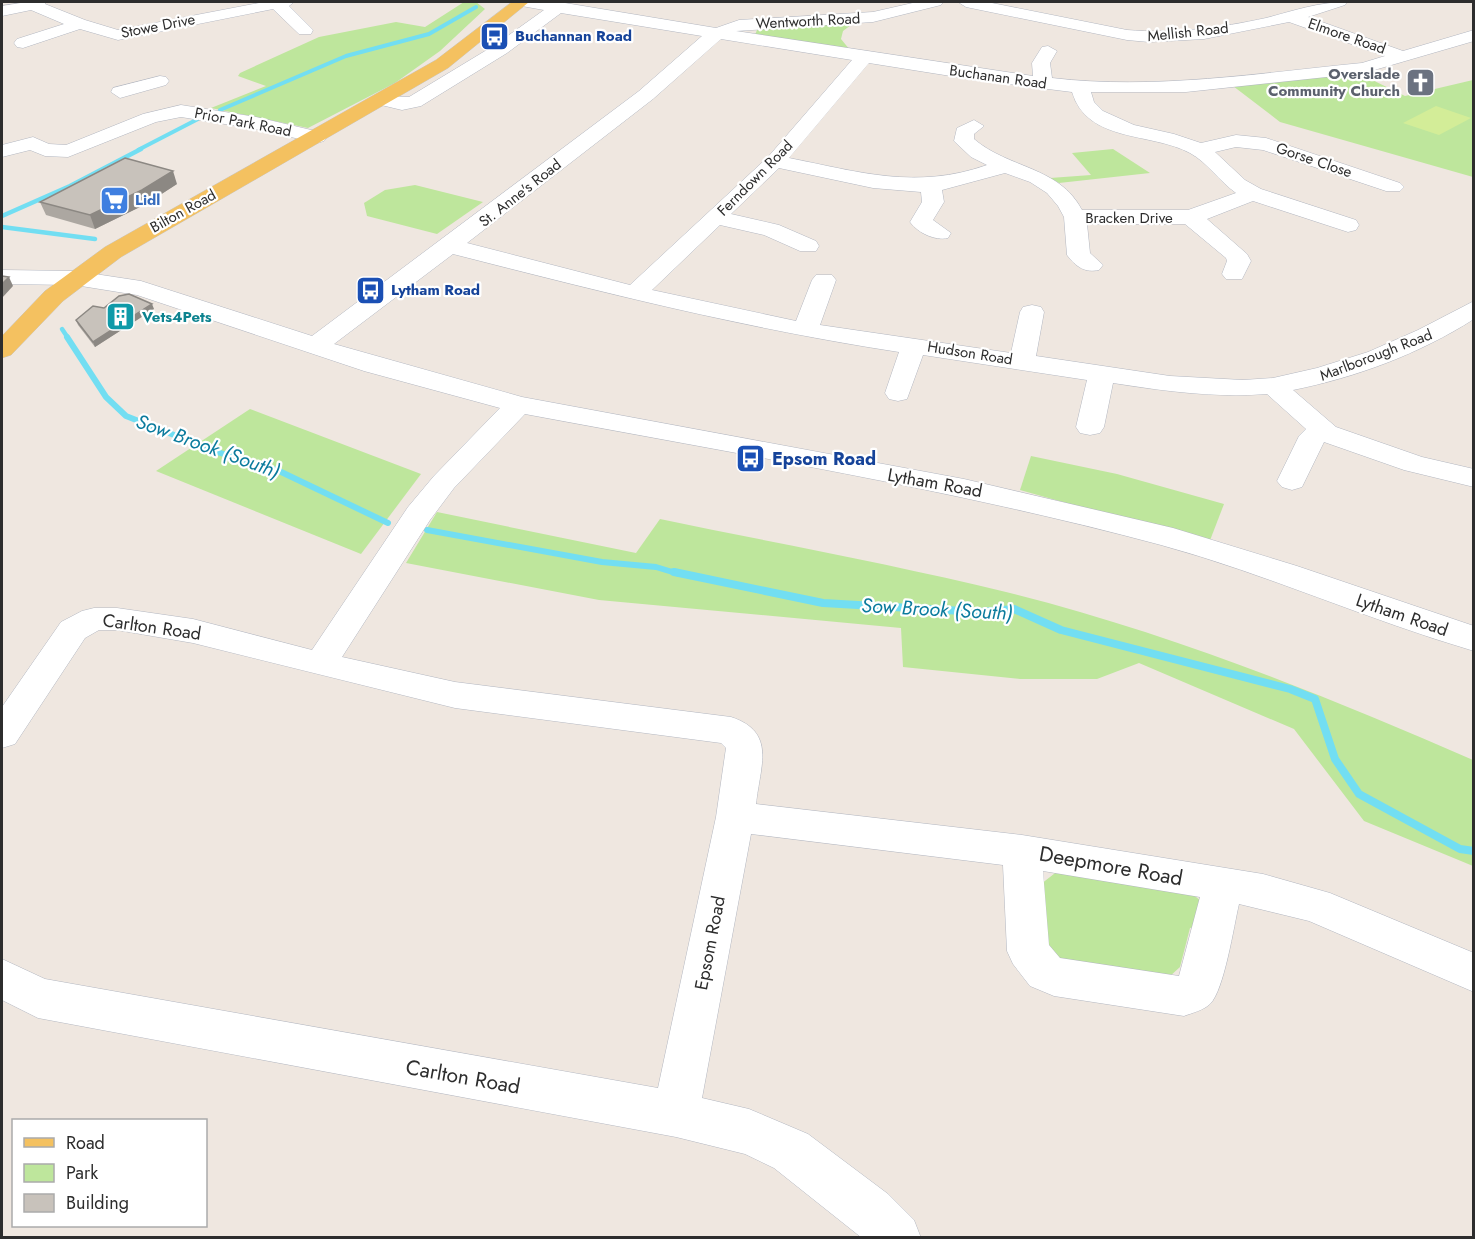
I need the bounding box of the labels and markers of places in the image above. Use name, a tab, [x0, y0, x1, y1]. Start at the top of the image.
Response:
bus stop icon: Buchannan Road	[478, 20, 510, 52]
place label: Buchannan Road	[515, 25, 632, 47]
place label: Overslade Community Church	[1268, 63, 1400, 102]
church icon: Overslade Community Church	[1405, 67, 1437, 99]
supermarket icon: Lidl	[98, 184, 130, 216]
place label: Lidl	[135, 189, 160, 211]
bus stop icon: Lytham Road	[354, 274, 386, 306]
place label: Lytham Road	[391, 279, 480, 301]
building icon: Vets4Pets	[105, 301, 137, 333]
place label: Vets4Pets	[141, 306, 212, 328]
bus stop icon: Epsom Road	[735, 443, 767, 475]
place label: Epsom Road	[772, 446, 876, 472]

